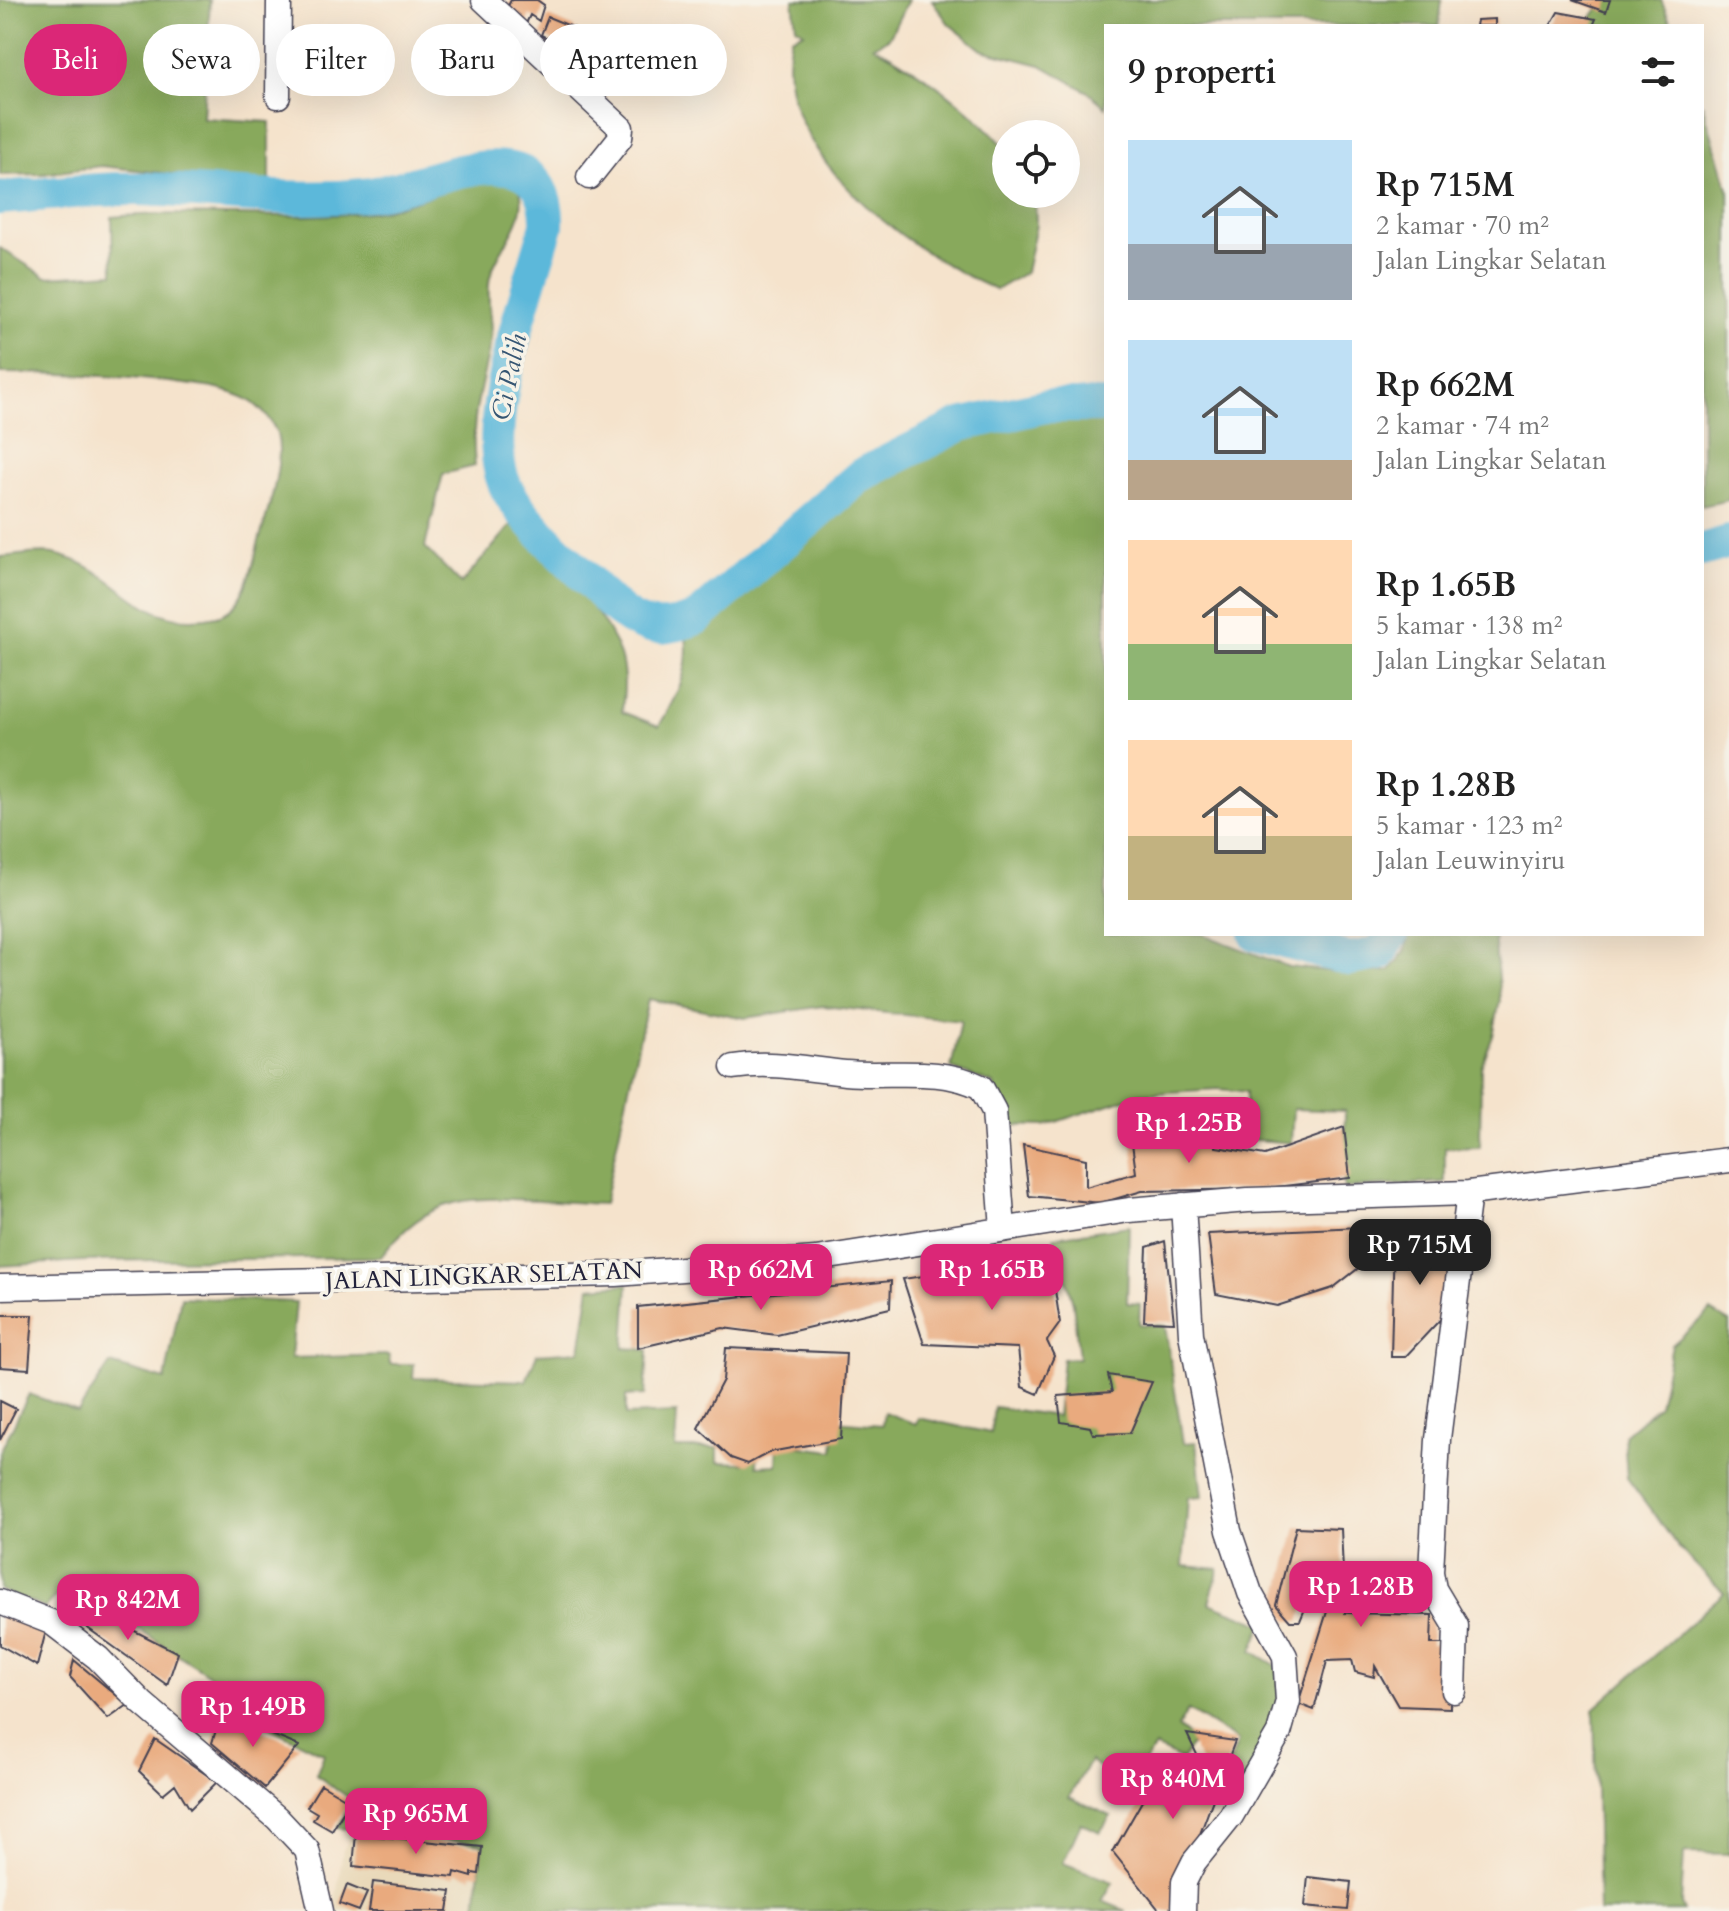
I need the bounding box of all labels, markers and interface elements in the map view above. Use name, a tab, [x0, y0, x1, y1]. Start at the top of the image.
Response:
chip: Beli	[24, 24, 127, 96]
chip: Sewa	[143, 24, 260, 96]
chip: Filter	[276, 24, 395, 96]
chip: Baru	[411, 24, 524, 96]
chip: Apartemen	[540, 24, 727, 96]
text: 9 properti	[1128, 49, 1276, 95]
icon: filters	[1636, 50, 1680, 94]
map controls	[992, 120, 1080, 208]
button: locate	[992, 120, 1080, 208]
text: Rp 715M	[1376, 162, 1515, 208]
icon: home	[1192, 172, 1288, 268]
text: 2 kamar · 70 m²	[1376, 208, 1549, 243]
text: Jalan Lingkar Selatan	[1376, 243, 1607, 278]
water label: Ci Palih	[483, 330, 535, 423]
text: Rp 662M	[1376, 362, 1515, 408]
icon: home	[1192, 372, 1288, 468]
text: 2 kamar · 74 m²	[1376, 408, 1549, 443]
text: Jalan Lingkar Selatan	[1376, 443, 1607, 478]
text: Rp 1.65B	[1376, 562, 1516, 608]
icon: home	[1192, 572, 1288, 668]
text: 5 kamar · 138 m²	[1376, 608, 1562, 643]
text: Jalan Lingkar Selatan	[1376, 643, 1607, 678]
text: Rp 1.28B	[1376, 762, 1516, 808]
icon: home	[1192, 772, 1288, 868]
text: 5 kamar · 123 m²	[1376, 808, 1562, 843]
text: Jalan Leuwinyiru	[1376, 843, 1565, 878]
pin: Rp 1.25B	[1106, 1097, 1272, 1165]
text: Rp 1.25B	[1135, 1105, 1243, 1140]
pin: Rp 715M	[1346, 1219, 1494, 1287]
text: Rp 715M	[1367, 1227, 1473, 1262]
pin: Rp 662M	[687, 1244, 835, 1312]
pin: Rp 1.65B	[909, 1244, 1075, 1312]
text: Rp 662M	[708, 1252, 814, 1287]
text: Rp 1.65B	[938, 1252, 1046, 1287]
street label: JALAN LINGKAR SELATAN	[322, 1254, 644, 1298]
pin: Rp 1.28B	[1278, 1561, 1444, 1629]
text: Rp 1.28B	[1307, 1569, 1415, 1604]
pin: Rp 842M	[54, 1574, 202, 1642]
text: Rp 842M	[75, 1582, 181, 1617]
pin: Rp 1.49B	[170, 1681, 336, 1749]
text: Rp 1.49B	[199, 1689, 307, 1724]
pin: Rp 840M	[1099, 1753, 1247, 1821]
text: Rp 840M	[1120, 1761, 1226, 1796]
pin: Rp 965M	[342, 1788, 490, 1856]
text: Rp 965M	[363, 1796, 469, 1831]

